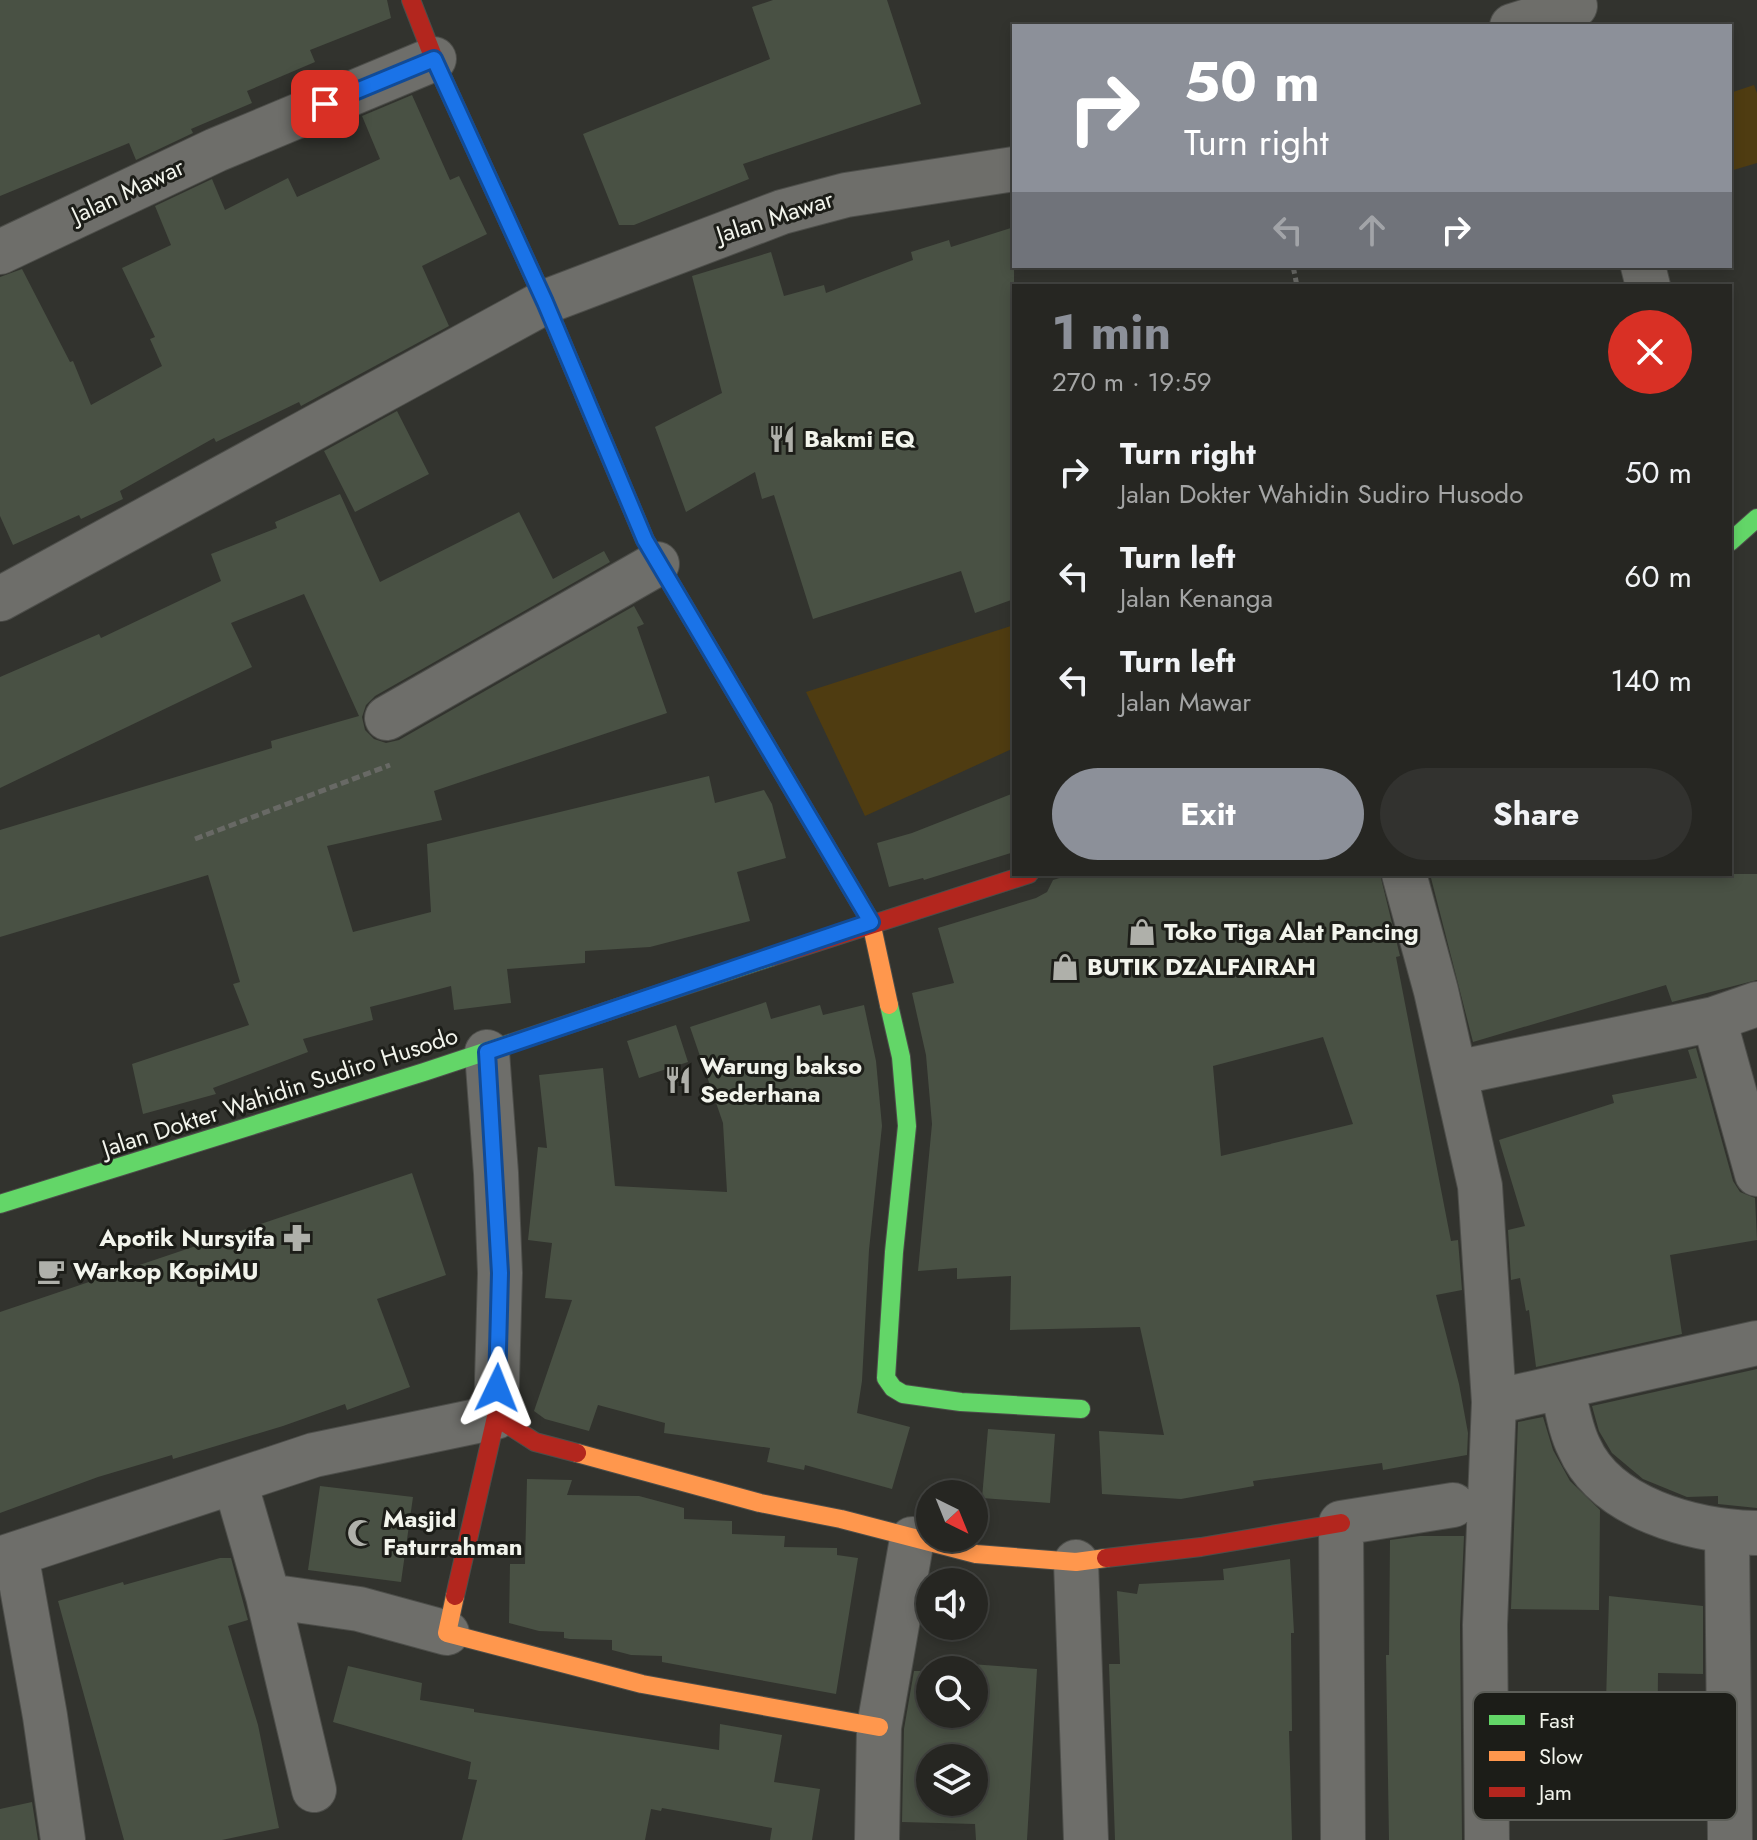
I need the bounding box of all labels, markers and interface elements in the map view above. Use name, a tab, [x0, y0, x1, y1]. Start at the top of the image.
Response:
text: 50 m	[1184, 41, 1320, 122]
icon: right	[1052, 56, 1156, 160]
pin	[291, 70, 359, 138]
icon: arrive	[303, 82, 347, 126]
text: Turn right	[1184, 116, 1329, 168]
street label: Jalan Mawar	[63, 149, 191, 233]
street label: Jalan Mawar	[709, 181, 839, 253]
icon: left	[1266, 208, 1310, 252]
icon: ahead	[1350, 208, 1394, 252]
icon: right	[1434, 208, 1478, 252]
text: 1 min	[1052, 298, 1171, 367]
button: close	[1608, 310, 1692, 394]
text: 270 m · 19:59	[1052, 363, 1212, 401]
place label: Bakmi EQ	[804, 421, 916, 456]
restaurant icon: Bakmi EQ	[767, 424, 797, 454]
text: Turn right	[1120, 432, 1256, 475]
icon: right	[1052, 450, 1096, 494]
text: 50 m	[1625, 451, 1692, 494]
text: Jalan Dokter Wahidin Sudiro Husodo	[1120, 475, 1523, 513]
text: Turn left	[1120, 536, 1235, 579]
icon: left	[1052, 554, 1096, 598]
text: 60 m	[1624, 555, 1692, 598]
text: Jalan Kenanga	[1120, 579, 1273, 617]
text: Turn left	[1120, 640, 1235, 683]
icon: left	[1052, 658, 1096, 702]
text: 140 m	[1611, 659, 1692, 702]
text: Jalan Mawar	[1120, 683, 1251, 721]
button: Exit	[1052, 768, 1364, 860]
button: Share	[1380, 768, 1692, 860]
place label: Toko Tiga Alat Pancing	[1164, 914, 1419, 949]
shop icon: Toko Tiga Alat Pancing	[1127, 917, 1157, 947]
place label: BUTIK DZALFAIRAH	[1087, 949, 1316, 984]
shop icon: BUTIK DZALFAIRAH	[1050, 952, 1080, 982]
street label: Jalan Dokter Wahidin Sudiro Husodo	[95, 1017, 462, 1167]
place label: Warung bakso Sederhana	[700, 1048, 862, 1111]
restaurant icon: Warung bakso Sederhana	[663, 1065, 693, 1095]
place label: Apotik Nursyifa	[98, 1220, 275, 1255]
pharmacy icon: Apotik Nursyifa	[282, 1223, 312, 1253]
place label: Warkop KopiMU	[73, 1253, 258, 1288]
cafe icon: Warkop KopiMU	[36, 1256, 66, 1286]
position arrow	[455, 1346, 539, 1430]
north arrow	[916, 1480, 988, 1552]
map controls	[916, 1480, 988, 1816]
place label: Masjid Faturrahman	[383, 1501, 523, 1564]
mosque icon: Masjid Faturrahman	[346, 1518, 376, 1548]
button: sound	[916, 1568, 988, 1640]
button: search	[916, 1656, 988, 1728]
legend	[1473, 1692, 1737, 1820]
text: Fast	[1539, 1704, 1575, 1736]
text: Slow	[1539, 1740, 1583, 1772]
button: layers	[916, 1744, 988, 1816]
text: Jam	[1536, 1776, 1572, 1808]

